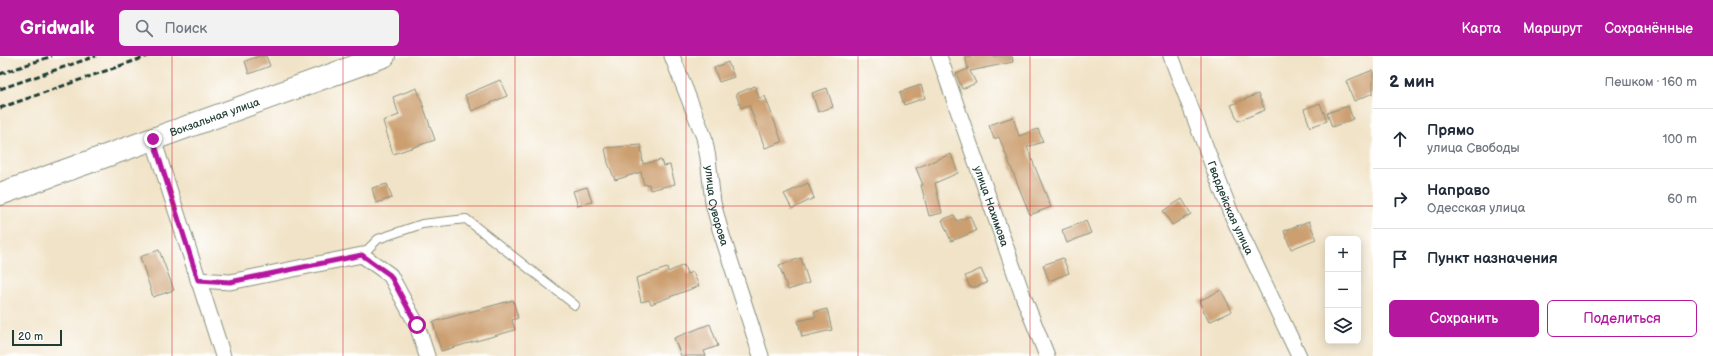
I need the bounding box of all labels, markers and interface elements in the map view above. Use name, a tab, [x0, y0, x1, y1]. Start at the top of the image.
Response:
search box	[119, 10, 399, 46]
text: Gridwalk	[20, 17, 95, 40]
icon: search	[133, 17, 155, 39]
text: Поиск	[165, 19, 207, 38]
text: Карта	[1462, 20, 1501, 37]
text: Маршрут	[1523, 20, 1583, 37]
text: Сохранённые	[1605, 20, 1693, 37]
text: 2 мин	[1389, 72, 1435, 92]
text: Пешком · 160 m	[1605, 74, 1697, 90]
street label: Вокзальная улица	[168, 95, 262, 139]
text: Прямо	[1427, 121, 1474, 140]
icon: ahead	[1389, 128, 1411, 150]
route end	[144, 130, 162, 148]
text: 100 m	[1662, 131, 1697, 147]
text: улица Свободы	[1427, 140, 1520, 156]
street label: Гвардейская улица	[1205, 159, 1256, 257]
street label: улица Нахимова	[971, 164, 1011, 249]
street label: улица Суворова	[702, 165, 731, 248]
text: Направо	[1427, 181, 1490, 200]
icon: right	[1389, 188, 1411, 210]
text: 60 m	[1667, 191, 1697, 207]
text: Одесская улица	[1427, 200, 1525, 216]
map controls	[1325, 236, 1361, 344]
button: +	[1325, 236, 1361, 272]
icon: arrive	[1389, 248, 1411, 270]
text: Пункт назначения	[1427, 249, 1558, 268]
button: −	[1325, 272, 1361, 308]
button: Сохранить	[1389, 300, 1539, 337]
button: Поделиться	[1547, 300, 1697, 337]
button: layers	[1325, 308, 1361, 344]
route start	[408, 316, 426, 334]
scale bar	[12, 328, 62, 347]
text: 20 m	[18, 330, 43, 343]

